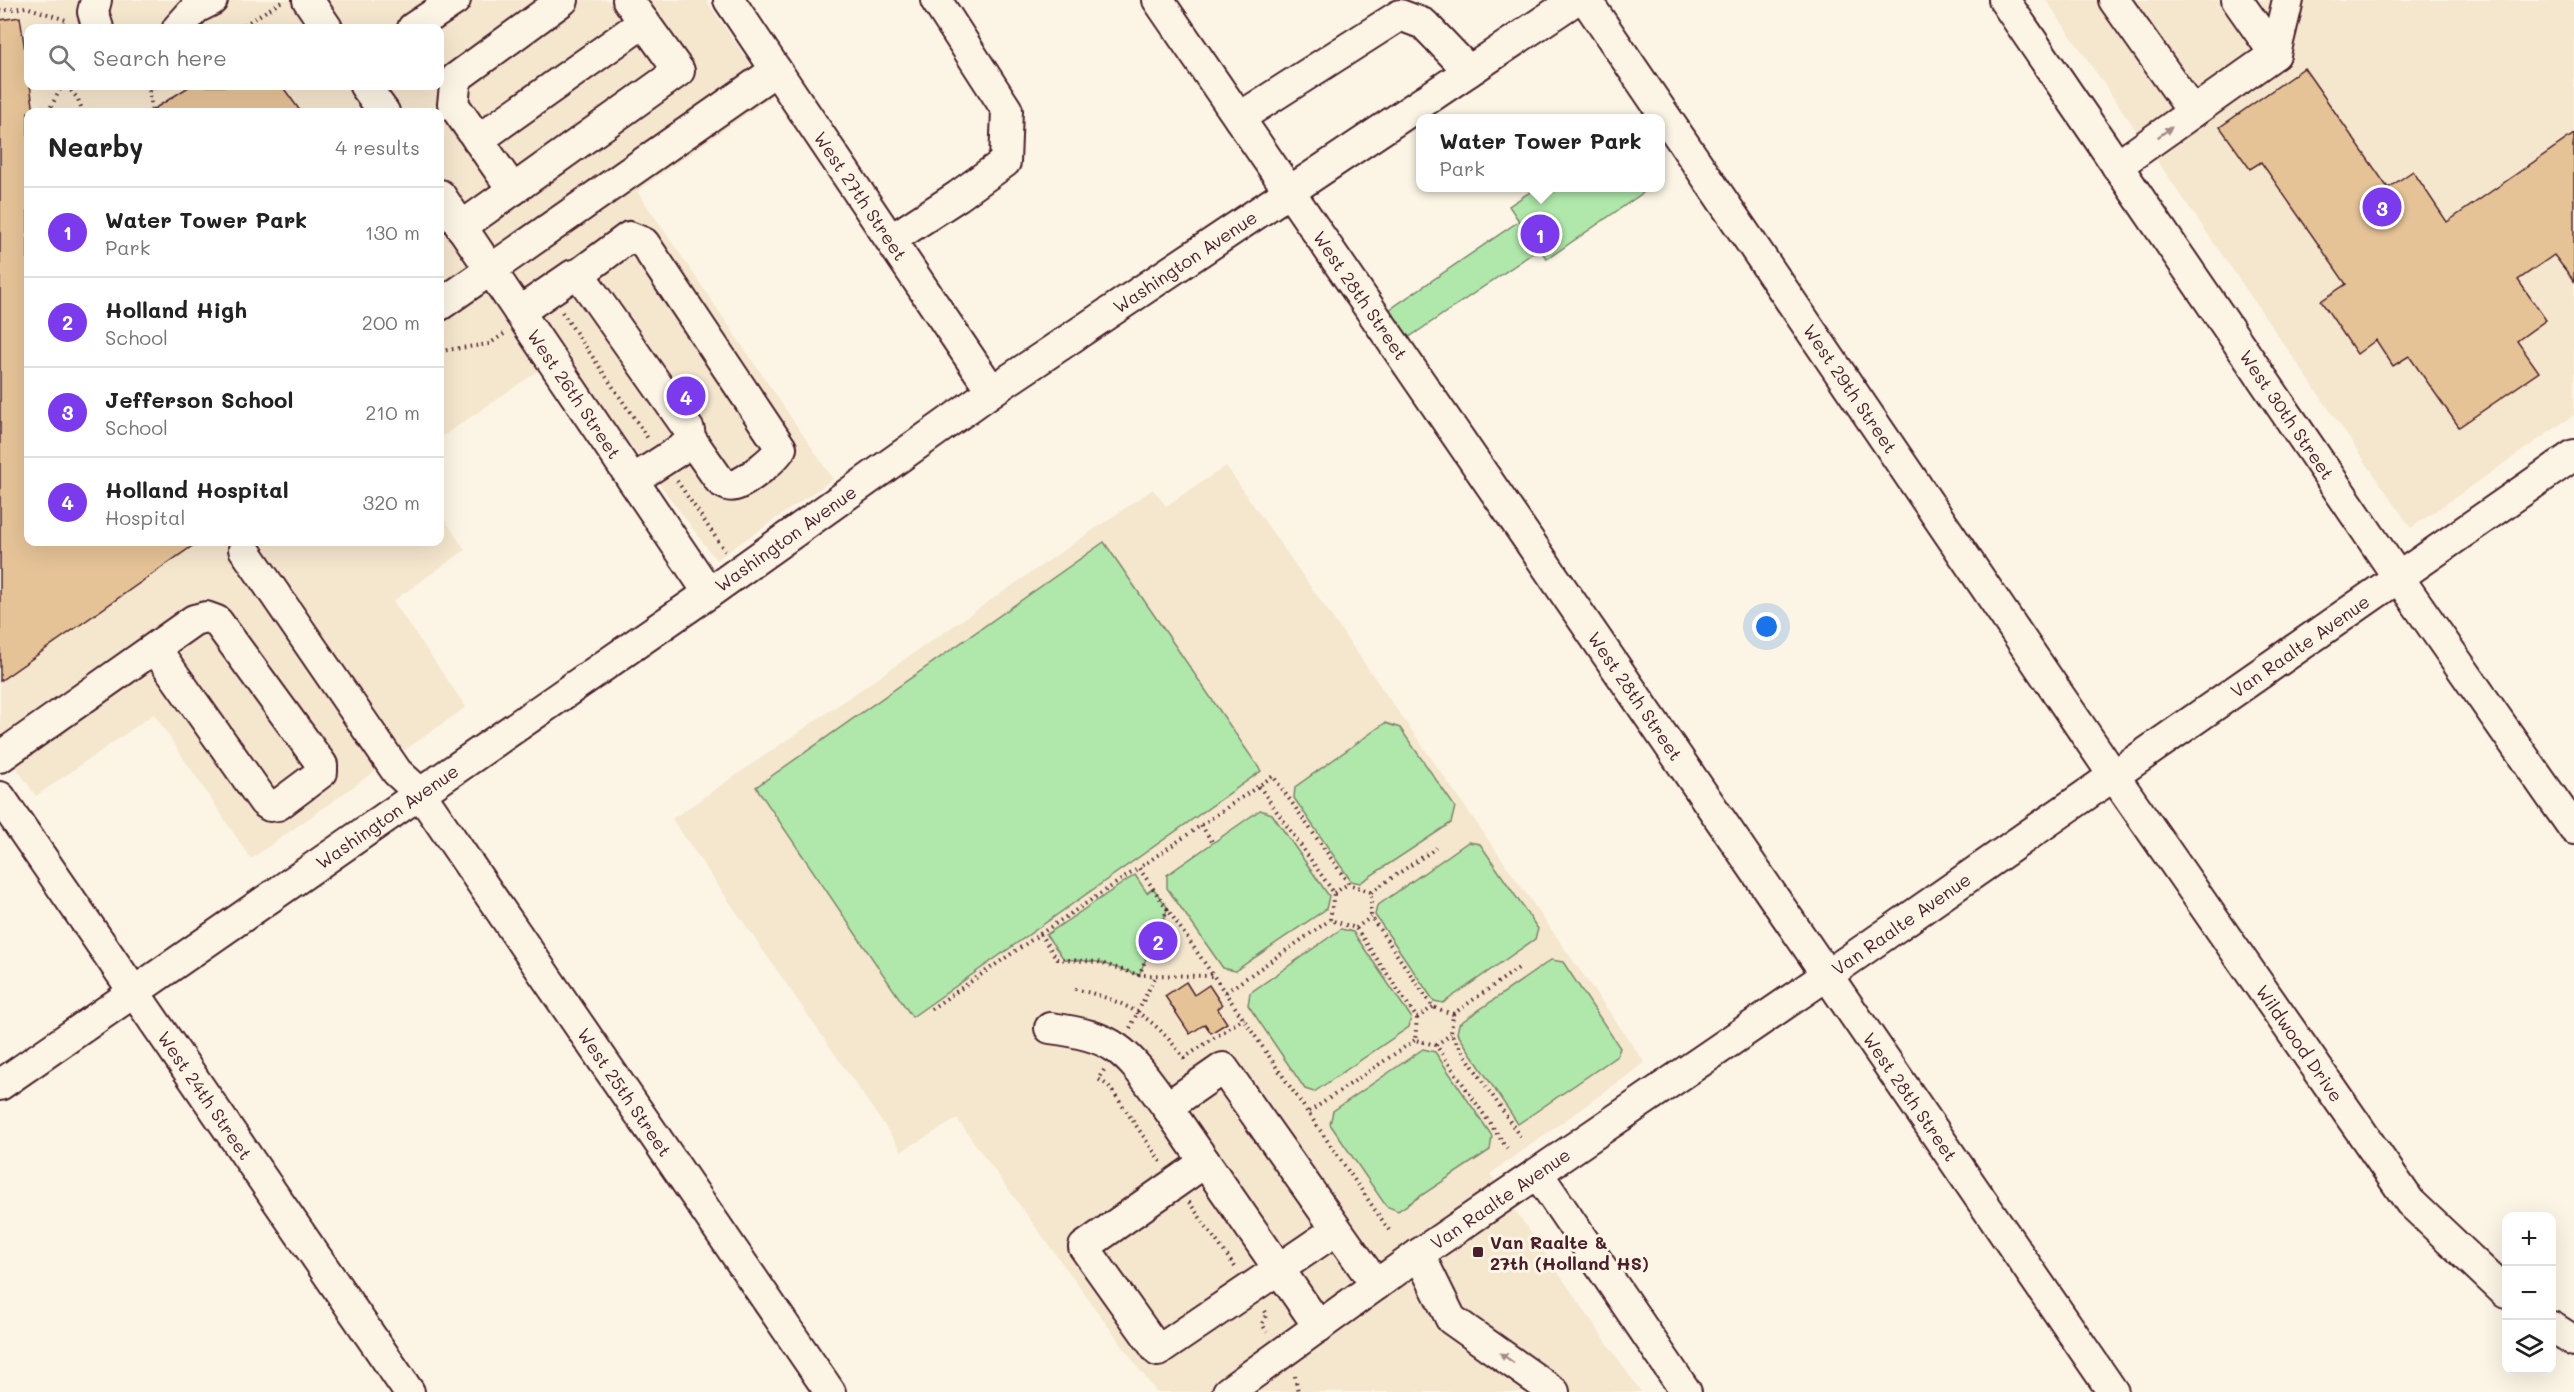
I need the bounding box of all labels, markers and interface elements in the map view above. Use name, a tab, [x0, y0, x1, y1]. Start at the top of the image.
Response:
search box	[24, 24, 444, 90]
icon: search	[45, 41, 78, 74]
text: Search here	[93, 43, 227, 72]
popup	[1416, 114, 1665, 192]
text: Water Tower Park	[1439, 126, 1642, 155]
street label: West 27th Street	[809, 127, 913, 265]
one-way arrow	[2157, 127, 2173, 138]
text: Nearby	[48, 130, 143, 164]
text: 4 results	[335, 134, 420, 160]
text: Park	[1439, 155, 1485, 181]
pin: 3	[2362, 184, 2402, 230]
text: Water Tower Park	[105, 205, 307, 234]
street label: Washington Avenue	[1108, 205, 1262, 319]
pin: 1	[1520, 212, 1560, 256]
text: 1	[63, 219, 72, 245]
text: 130 m	[365, 219, 420, 245]
street label: West 28th Street	[1308, 226, 1413, 364]
text: Park	[105, 234, 150, 260]
text: Holland High	[105, 295, 247, 324]
text: 2	[62, 309, 73, 335]
text: 200 m	[362, 309, 420, 335]
street label: West 29th Street	[1798, 319, 1903, 458]
text: School	[105, 324, 168, 350]
street label: West 26th Street	[522, 324, 627, 463]
street label: West 30th Street	[2234, 345, 2340, 484]
pin: 4	[666, 374, 706, 418]
text: Jefferson School	[105, 385, 293, 414]
text: 3	[62, 399, 74, 425]
text: 210 m	[365, 399, 420, 425]
text: School	[105, 414, 168, 440]
text: Holland Hospital	[105, 475, 289, 504]
street label: Washington Avenue	[710, 480, 861, 597]
text: 4	[61, 489, 74, 515]
text: 320 m	[362, 489, 420, 515]
text: Hospital	[105, 504, 186, 530]
street label: Van Raalte Avenue	[2226, 589, 2374, 703]
your location	[1752, 612, 1781, 641]
street label: West 28th Street	[1583, 627, 1688, 765]
street label: Washington Avenue	[311, 759, 463, 874]
street label: Van Raalte Avenue	[1827, 867, 1975, 980]
pin: 2	[1138, 918, 1178, 964]
street label: Wildwood Drive	[2251, 980, 2349, 1107]
street label: West 25th Street	[572, 1023, 677, 1161]
street label: West 24th Street	[152, 1026, 258, 1164]
street label: West 28th Street	[1858, 1027, 1963, 1166]
street label: Van Raalte Avenue	[1426, 1142, 1575, 1255]
map controls	[2502, 1212, 2556, 1374]
button: +	[2502, 1212, 2556, 1266]
place label: Van Raalte & 27th (Holland HS)	[1490, 1230, 1649, 1275]
marker: Van Raalte & 27th (Holland HS)	[1471, 1245, 1485, 1259]
button: −	[2502, 1266, 2556, 1320]
button: layers	[2502, 1320, 2556, 1374]
one-way arrow	[1499, 1352, 1515, 1364]

